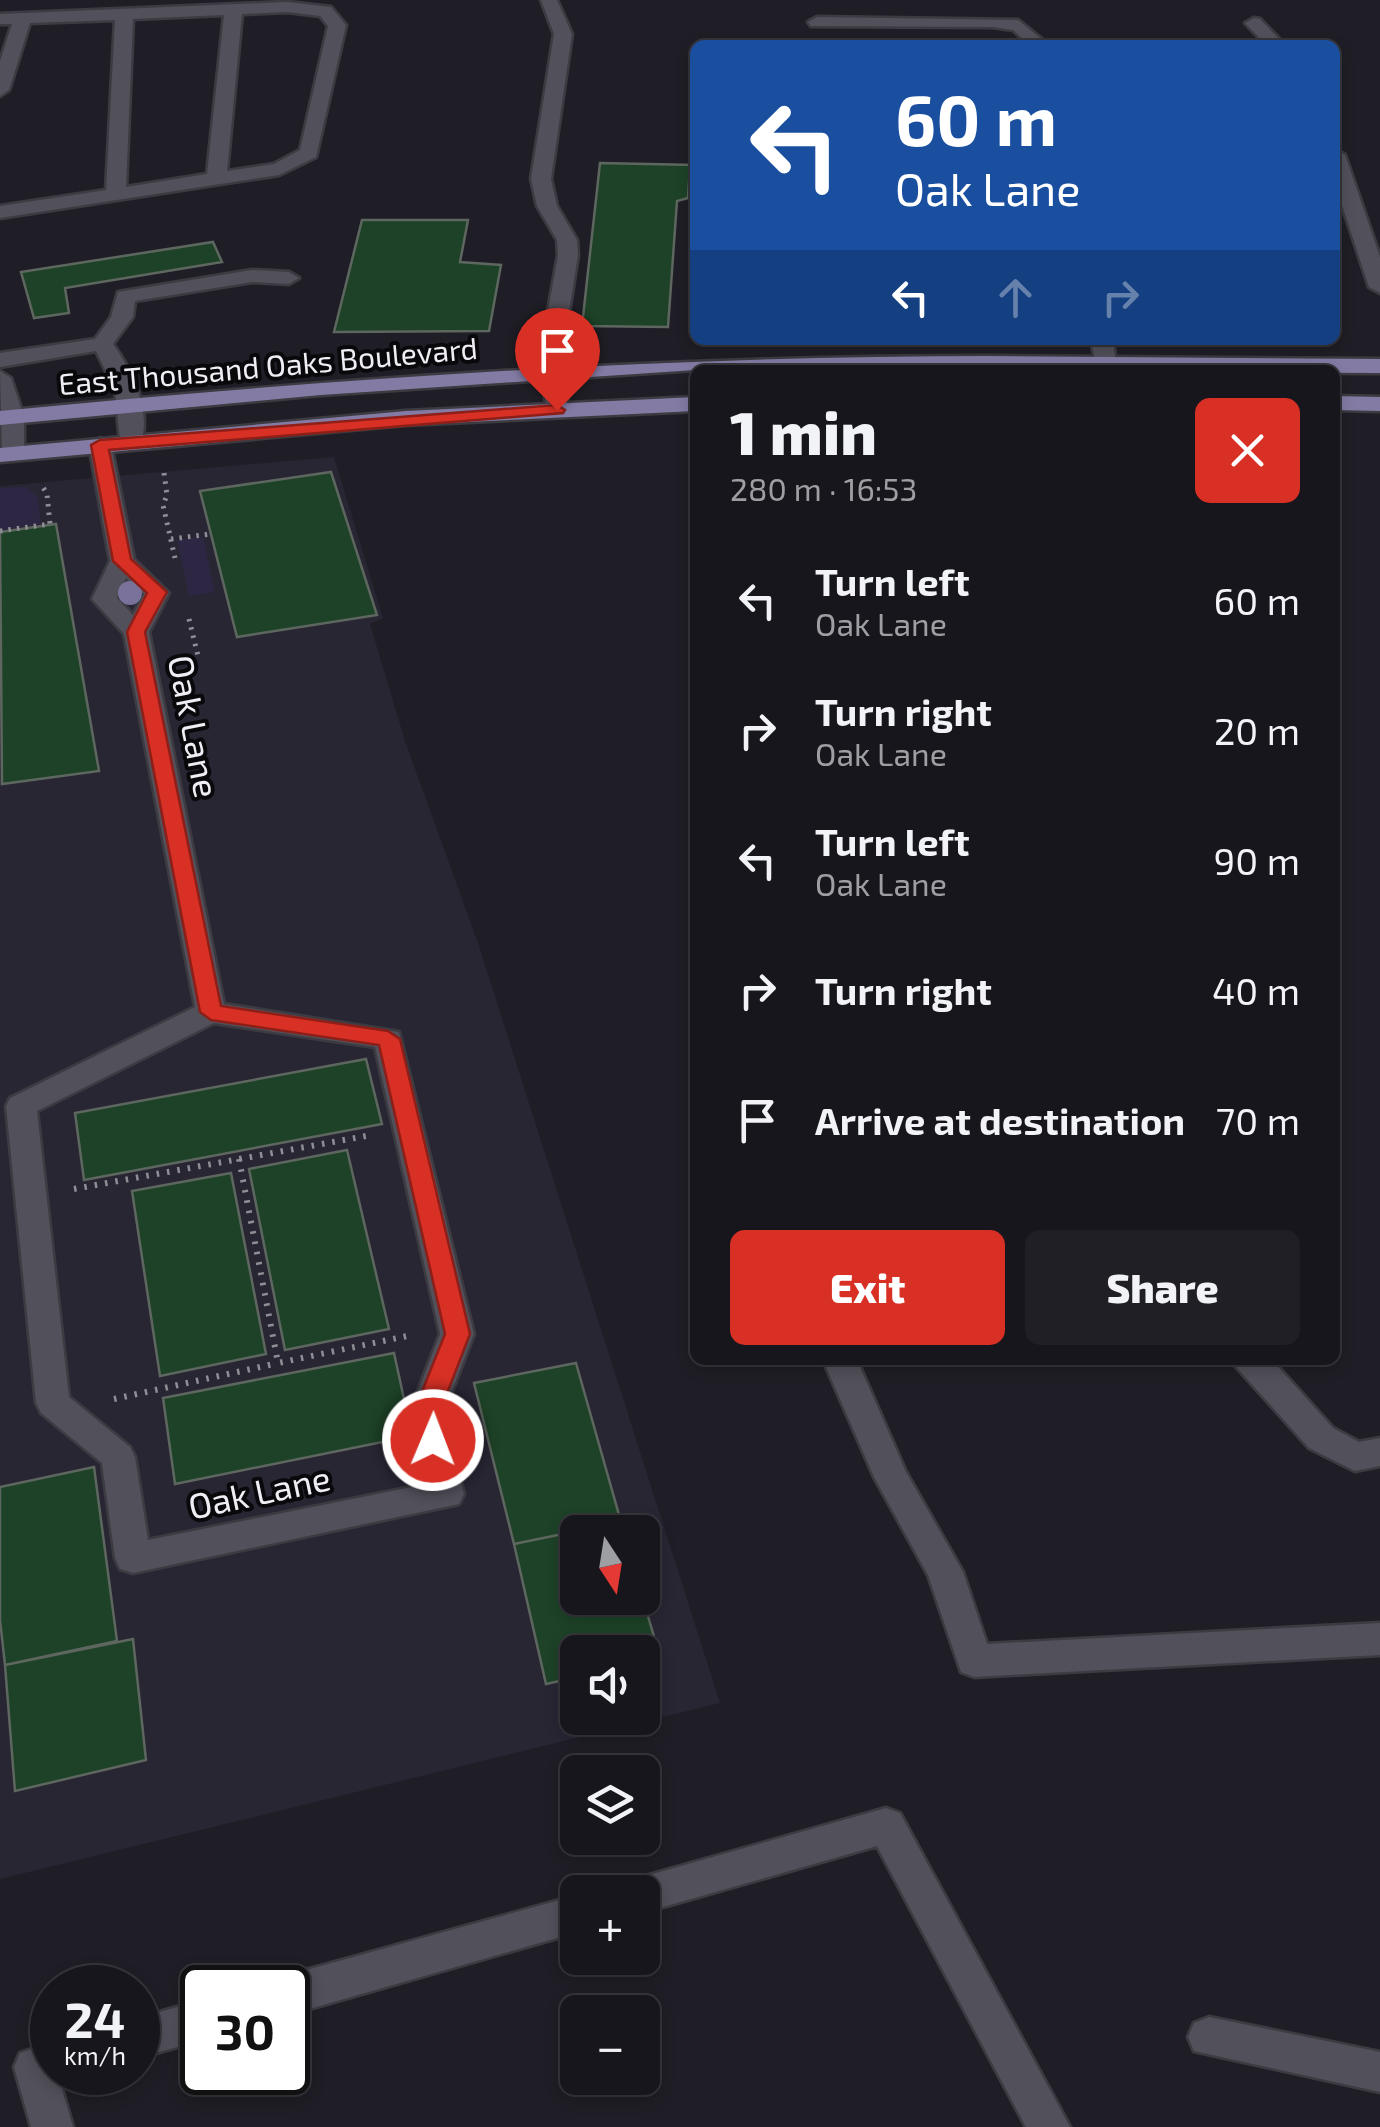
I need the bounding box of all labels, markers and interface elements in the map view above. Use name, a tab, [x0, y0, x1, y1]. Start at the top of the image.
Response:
text: 60 m	[895, 76, 1057, 160]
icon: left	[730, 80, 860, 210]
text: Oak Lane	[895, 161, 1080, 215]
icon: left	[883, 270, 938, 325]
icon: ahead	[988, 270, 1043, 325]
icon: right	[1093, 270, 1148, 325]
pin	[515, 308, 600, 411]
icon: arrive	[530, 323, 585, 378]
street label: East Thousand Oaks Boulevard	[57, 329, 479, 401]
text: 1 min	[730, 395, 877, 467]
button: close	[1195, 398, 1300, 503]
text: 280 m · 16:53	[730, 469, 917, 507]
text: Turn left	[815, 558, 970, 604]
icon: left	[730, 573, 785, 628]
text: 60 m	[1214, 577, 1300, 623]
text: Oak Lane	[815, 604, 947, 642]
street label: Oak Lane	[161, 651, 229, 801]
text: Turn right	[815, 688, 992, 734]
icon: right	[730, 703, 785, 758]
text: 20 m	[1214, 707, 1300, 753]
text: Oak Lane	[815, 734, 947, 772]
text: Turn left	[815, 818, 970, 864]
icon: left	[730, 833, 785, 888]
text: 90 m	[1214, 837, 1300, 883]
text: Oak Lane	[815, 864, 947, 902]
icon: right	[730, 963, 785, 1018]
text: Turn right	[815, 967, 992, 1013]
text: 40 m	[1212, 967, 1300, 1013]
icon: arrive	[730, 1093, 785, 1148]
text: Arrive at destination	[815, 1097, 1185, 1143]
text: 70 m	[1216, 1097, 1300, 1143]
button: Exit	[730, 1230, 1005, 1345]
button: Share	[1025, 1230, 1300, 1345]
position arrow	[381, 1388, 485, 1492]
street label: Oak Lane	[184, 1455, 334, 1527]
north arrow	[560, 1515, 660, 1615]
map controls	[560, 1515, 660, 2095]
button: sound	[560, 1635, 660, 1735]
button: layers	[560, 1755, 660, 1855]
button: +	[560, 1875, 660, 1975]
speed limit sign: 30	[180, 1965, 310, 2095]
text: 24	[65, 1988, 125, 2048]
button: −	[560, 1995, 660, 2095]
text: km/h	[64, 2040, 126, 2070]

